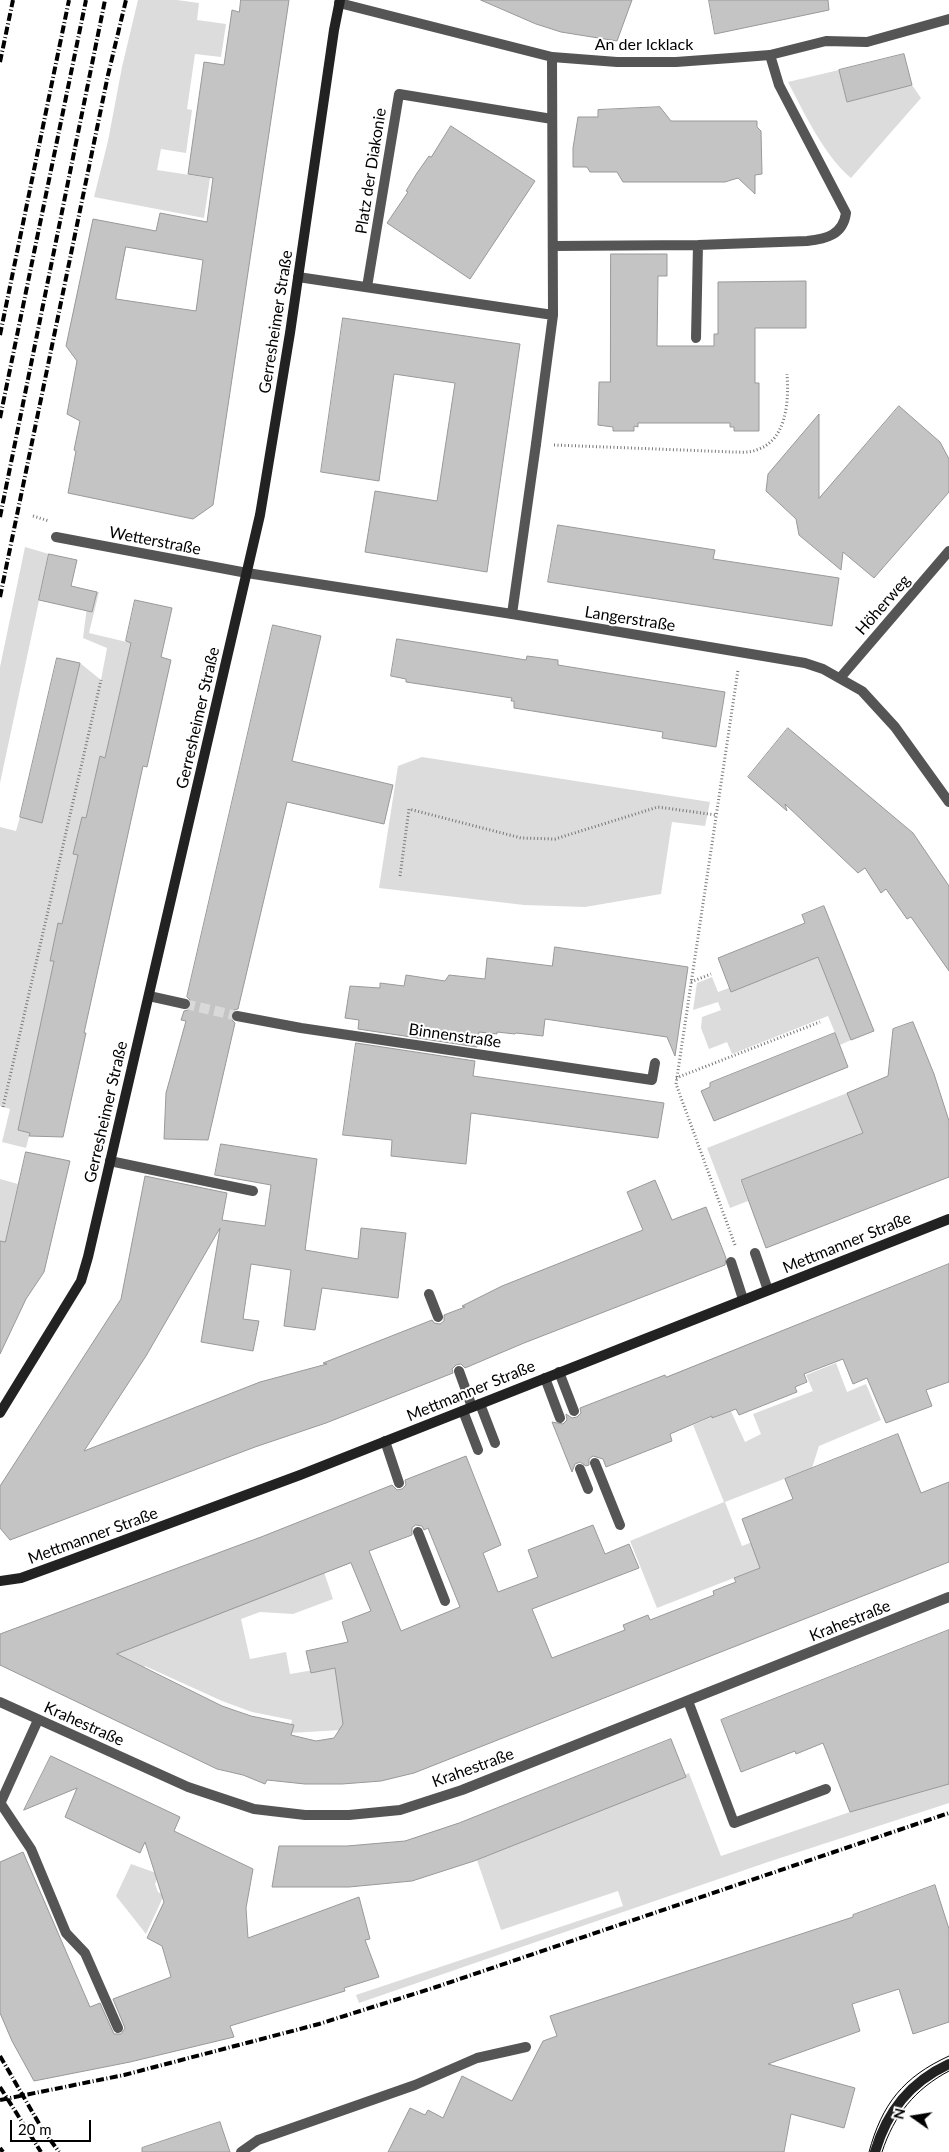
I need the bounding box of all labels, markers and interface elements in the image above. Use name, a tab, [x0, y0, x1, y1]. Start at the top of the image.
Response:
street label: An der Icklack	[595, 35, 693, 55]
street label: Platz der Diakonie	[352, 107, 390, 235]
street label: Gerresheimer Straße	[255, 249, 297, 395]
street label: Wetterstraße	[107, 523, 203, 559]
street label: Höherweg	[852, 571, 914, 639]
street label: Langerstraße	[583, 602, 677, 636]
street label: Gerresheimer Straße	[172, 645, 224, 791]
street label: Binnenstraße	[407, 1020, 503, 1052]
street label: Gerresheimer Straße	[80, 1039, 132, 1185]
street label: Mettmanner Straße	[780, 1208, 914, 1278]
street label: Mettmanner Straße	[404, 1356, 538, 1426]
street label: Mettmanner Straße	[25, 1504, 161, 1568]
street label: Krahestraße	[807, 1596, 893, 1646]
street label: Krahestraße	[41, 1698, 127, 1750]
street label: Krahestraße	[429, 1744, 517, 1792]
north arrow	[889, 2092, 939, 2142]
text: N	[889, 2106, 908, 2121]
scale bar	[12, 2110, 94, 2142]
text: 20 m	[18, 2120, 52, 2138]

